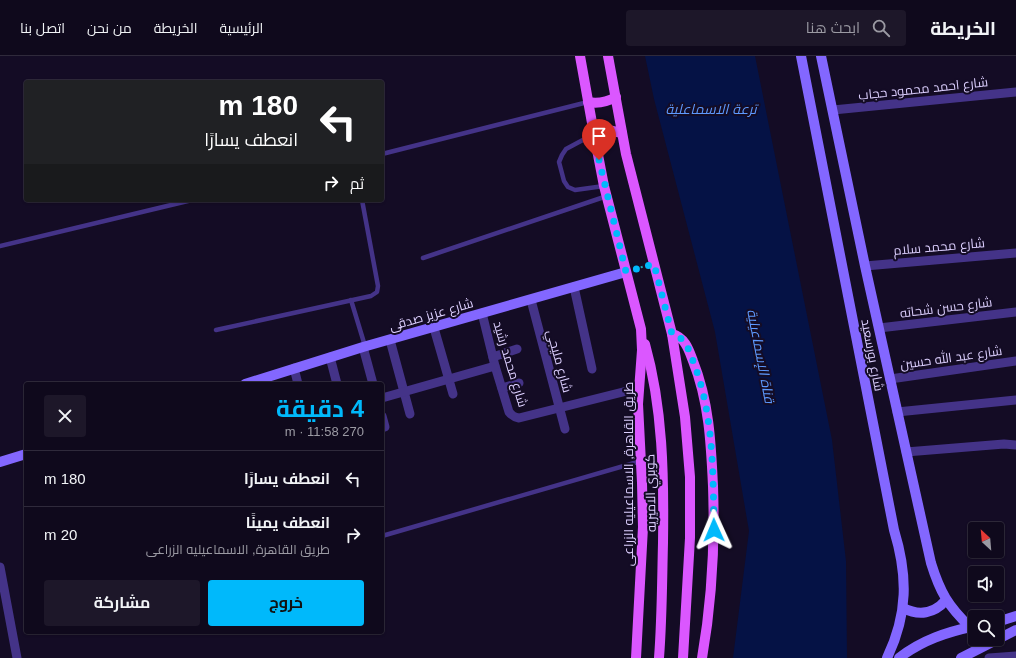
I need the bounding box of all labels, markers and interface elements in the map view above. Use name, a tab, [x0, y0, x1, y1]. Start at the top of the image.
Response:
search box	[626, 10, 906, 46]
icon: search	[870, 17, 892, 39]
text: الخريطة	[930, 18, 996, 39]
text: ابحث هنا	[806, 19, 860, 36]
text: اتصل بنا	[20, 20, 65, 36]
text: من نحن	[87, 20, 132, 36]
text: الخريطة	[154, 20, 197, 36]
text: الرئيسية	[219, 20, 263, 36]
street label: شارع احمد محمود حجاب	[857, 74, 989, 104]
text: 180 m	[219, 90, 298, 121]
icon: left	[312, 96, 364, 148]
water label: ترعة الاسماعلية	[666, 101, 759, 118]
pin	[582, 119, 616, 160]
icon: arrive	[588, 125, 610, 147]
text: انعطف يسارًا	[204, 130, 298, 150]
icon: right	[320, 172, 342, 194]
text: ثم	[350, 175, 364, 192]
street label: شارع محمد سلام	[893, 235, 986, 260]
street label: شارع حسن شحاته	[899, 294, 993, 322]
street label: شارع عزيز صدقى	[387, 295, 475, 335]
water label: قناة الإسماعيلية	[743, 308, 778, 406]
street label: شارع بورسعيد	[857, 318, 887, 393]
street label: شارع محمد رشيد	[489, 319, 531, 409]
street label: شارع مليجي	[541, 328, 575, 395]
street label: شارع عبد الله حسين	[899, 342, 1003, 373]
street label: طريق القاهرة, الاسماعيليه الزراعى	[621, 382, 636, 566]
button: close	[44, 395, 86, 437]
text: 4 دقيقة	[276, 395, 364, 422]
text: 270 m · 11:58	[285, 424, 364, 439]
street label: كوبري الاميريه	[642, 454, 662, 532]
icon: left	[342, 468, 364, 490]
text: 180 m	[44, 470, 86, 487]
text: انعطف يسارًا	[244, 470, 330, 487]
position arrow	[693, 509, 735, 551]
text: انعطف يمينًا	[246, 514, 330, 531]
north arrow	[968, 522, 1004, 558]
map controls	[968, 522, 1004, 646]
icon: right	[342, 524, 364, 546]
text: 20 m	[44, 526, 77, 543]
text: طريق القاهرة, الاسماعيليه الزراعى	[146, 542, 330, 557]
button: sound	[968, 566, 1004, 602]
button: مشاركة	[44, 580, 200, 626]
button: خروج	[208, 580, 364, 626]
button: search	[968, 610, 1004, 646]

